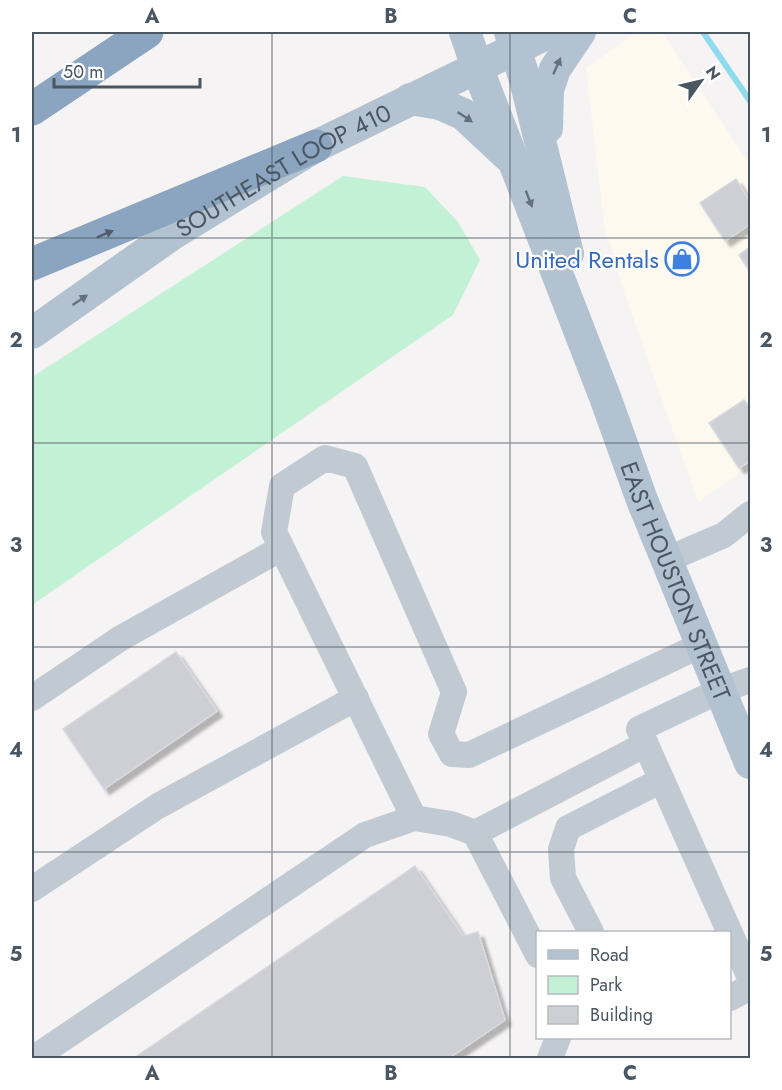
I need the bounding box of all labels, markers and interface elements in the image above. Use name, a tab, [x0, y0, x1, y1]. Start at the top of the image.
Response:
text: A	[144, 2, 160, 31]
text: B	[384, 2, 398, 31]
text: C	[623, 2, 637, 31]
scale bar	[54, 51, 200, 89]
north arrow	[671, 51, 731, 111]
one-way arrow	[553, 58, 562, 75]
text: 50 m	[63, 59, 103, 85]
text: N	[700, 61, 726, 85]
street label: SOUTHEAST LOOP 410	[169, 95, 397, 246]
one-way arrow	[456, 111, 472, 123]
text: 1	[11, 121, 21, 150]
text: 1	[761, 121, 771, 150]
one-way arrow	[524, 191, 534, 209]
one-way arrow	[96, 229, 114, 238]
shop icon: United Rentals	[664, 241, 700, 277]
place label: United Rentals	[515, 242, 659, 277]
one-way arrow	[72, 295, 88, 306]
text: 2	[9, 326, 23, 355]
text: 2	[759, 326, 773, 355]
street label: EAST HOUSTON STREET	[612, 457, 740, 706]
text: 3	[10, 531, 22, 560]
text: 3	[760, 531, 772, 560]
text: 4	[9, 736, 23, 765]
text: 4	[759, 736, 773, 765]
legend	[536, 931, 731, 1039]
text: 5	[10, 940, 23, 969]
text: 5	[760, 940, 773, 969]
text: Road	[590, 942, 629, 968]
text: Park	[590, 972, 622, 998]
text: Building	[590, 1002, 653, 1028]
text: A	[144, 1059, 160, 1088]
text: B	[384, 1059, 398, 1088]
text: C	[623, 1059, 637, 1088]

